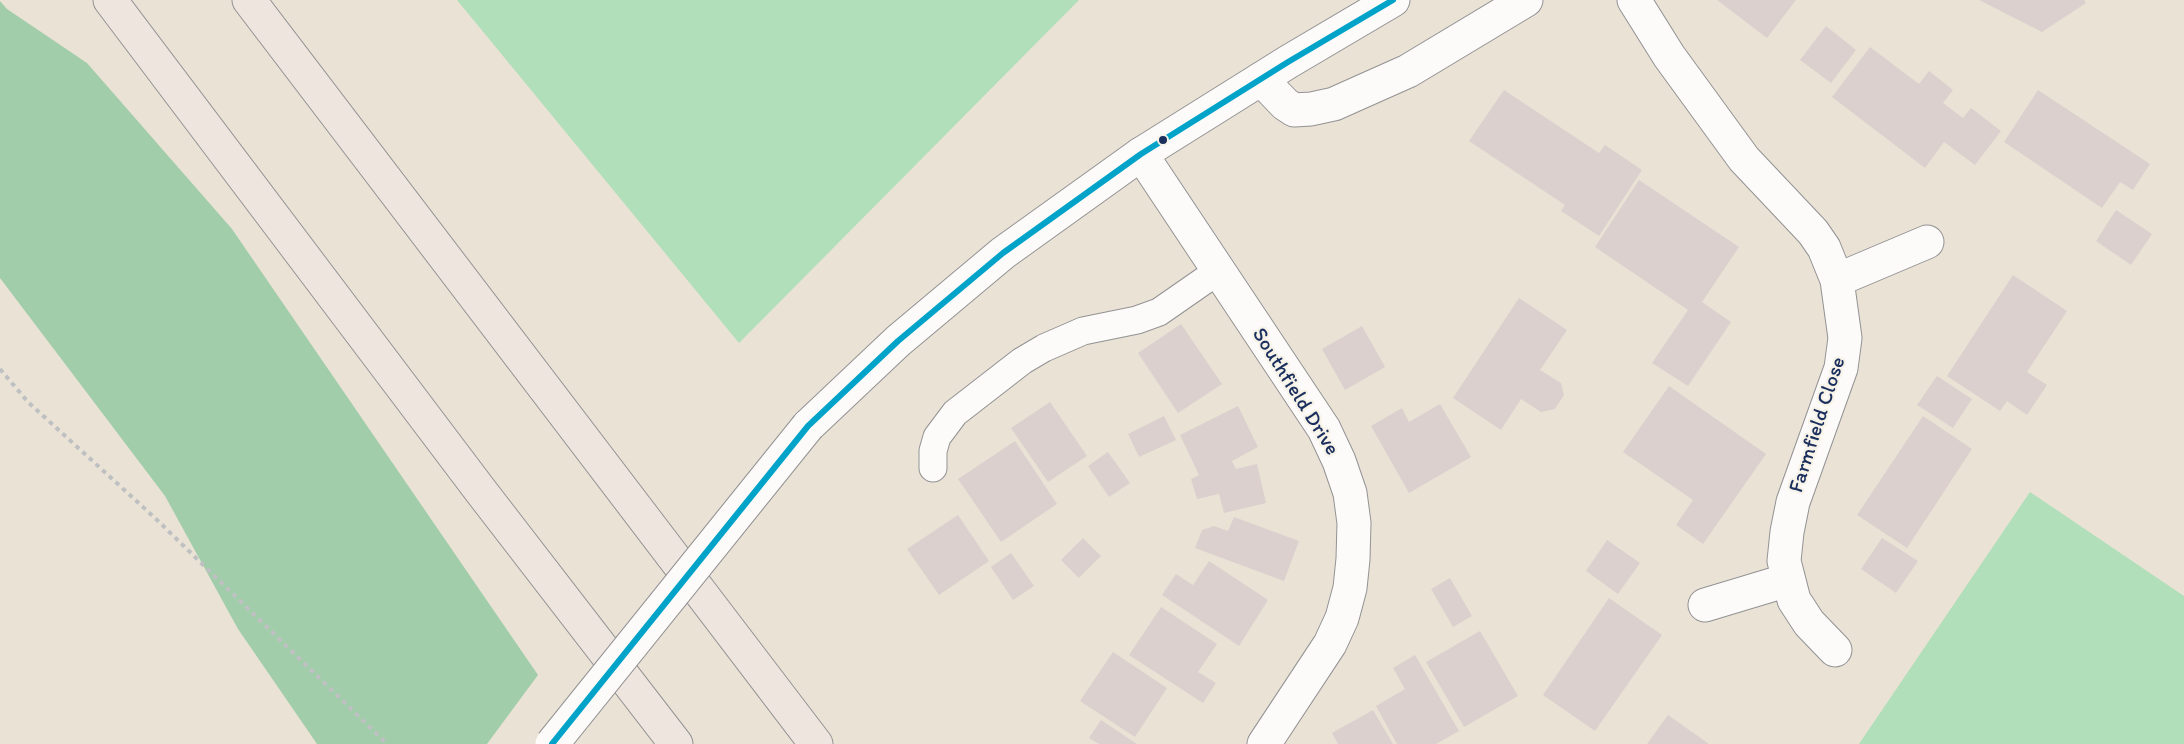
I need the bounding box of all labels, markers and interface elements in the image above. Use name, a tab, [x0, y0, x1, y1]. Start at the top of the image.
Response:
unlabelled marker	[1157, 134, 1169, 146]
street label: Southfield Drive	[1246, 324, 1344, 460]
street label: Farmfield Close	[1784, 354, 1852, 496]

